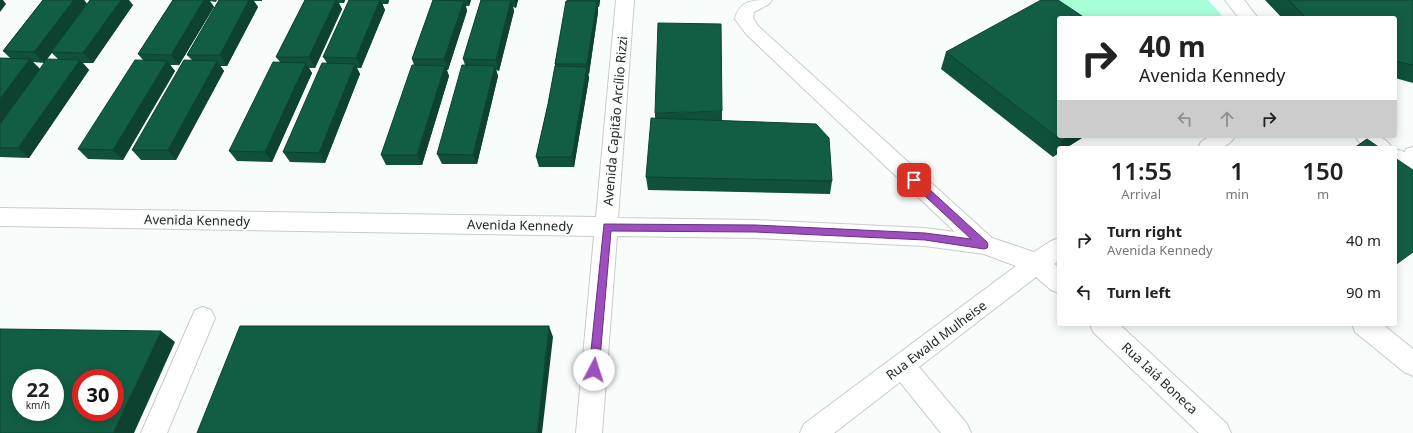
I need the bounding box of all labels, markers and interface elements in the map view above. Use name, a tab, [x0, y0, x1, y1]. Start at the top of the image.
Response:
text: 40 m	[1139, 27, 1206, 65]
icon: right	[1073, 32, 1125, 84]
street label: Avenida Capitão Arcílio Rizzi	[599, 35, 631, 207]
text: Avenida Kennedy	[1139, 63, 1285, 87]
icon: left	[1174, 108, 1196, 130]
icon: ahead	[1216, 108, 1238, 130]
icon: right	[1258, 108, 1280, 130]
text: 11:55	[1110, 154, 1172, 187]
text: 1	[1230, 154, 1244, 187]
text: 150	[1302, 154, 1344, 187]
pin	[897, 163, 931, 197]
icon: arrive	[903, 169, 925, 191]
text: Arrival	[1121, 185, 1161, 203]
text: min	[1225, 185, 1249, 203]
text: m	[1317, 185, 1329, 203]
street label: Avenida Kennedy	[144, 210, 250, 230]
street label: Avenida Kennedy	[467, 215, 573, 235]
text: Turn right	[1107, 221, 1182, 241]
icon: right	[1073, 229, 1095, 251]
text: 40 m	[1346, 230, 1381, 250]
text: Avenida Kennedy	[1107, 241, 1213, 259]
icon: left	[1073, 281, 1095, 303]
text: Turn left	[1107, 282, 1171, 302]
text: 90 m	[1346, 282, 1381, 302]
street label: Rua Ewald Mulheise	[882, 296, 990, 384]
street label: Rua Iaiá Boneca	[1118, 338, 1202, 418]
position arrow	[573, 349, 615, 391]
speed limit sign: 30	[72, 369, 124, 421]
text: 22	[27, 376, 49, 403]
text: km/h	[26, 398, 50, 412]

